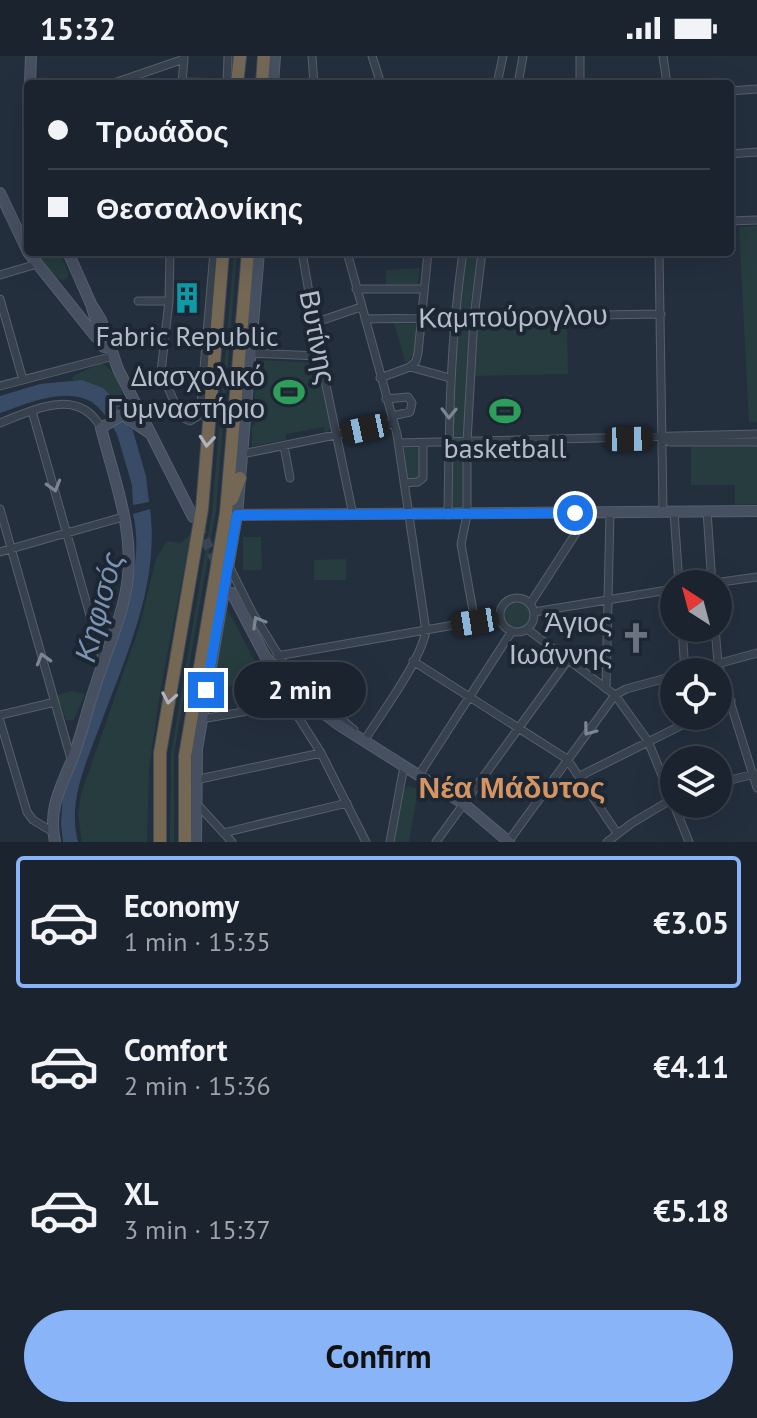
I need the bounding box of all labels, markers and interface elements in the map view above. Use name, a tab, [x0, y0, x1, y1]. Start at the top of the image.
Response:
text: 15:32	[40, 9, 116, 48]
text: Τρωάδος	[96, 111, 229, 150]
text: Θεσσαλονίκης	[96, 188, 303, 227]
building icon: Fabric Republic	[170, 281, 204, 315]
street label: Βυτίνης	[291, 287, 346, 387]
street label: Καμπούρογλου	[418, 295, 608, 336]
place label: Fabric Republic	[95, 317, 279, 354]
place label: Διασχολικό Γυμναστήριο	[107, 357, 265, 426]
sports icon: Διασχολικό Γυμναστήριο	[272, 375, 306, 409]
sports icon: basketball	[488, 394, 522, 428]
one-way arrow	[441, 407, 458, 420]
car	[339, 412, 391, 446]
car	[605, 427, 653, 451]
place label: basketball	[444, 429, 566, 466]
one-way arrow	[199, 435, 216, 448]
one-way arrow	[44, 479, 61, 493]
route start	[557, 495, 593, 531]
water label: Κηφισός	[64, 547, 131, 666]
north arrow	[660, 570, 732, 642]
map controls	[660, 570, 732, 818]
place label: Άγιος Ιωάννης	[509, 603, 612, 672]
car	[449, 606, 501, 638]
one-way arrow	[252, 616, 268, 631]
church icon: Άγιος Ιωάννης	[619, 621, 653, 655]
one-way arrow	[35, 652, 52, 666]
button: locate	[660, 658, 732, 730]
callout: 2 min	[234, 662, 366, 718]
route end	[188, 672, 224, 708]
text: 2 min	[268, 673, 332, 706]
one-way arrow	[161, 692, 178, 705]
one-way arrow	[584, 721, 598, 736]
button: layers	[660, 746, 732, 818]
district label: Νέα Μάδυτος	[419, 767, 605, 806]
icon: car	[28, 886, 100, 958]
text: Economy	[124, 886, 239, 925]
text: €3.05	[654, 903, 729, 942]
text: 1 min · 15:35	[124, 925, 271, 958]
icon: car	[28, 1030, 100, 1102]
text: Comfort	[124, 1030, 227, 1069]
text: €4.11	[654, 1047, 729, 1086]
text: 2 min · 15:36	[124, 1069, 271, 1102]
icon: car	[28, 1174, 100, 1246]
text: XL	[124, 1174, 158, 1213]
text: €5.18	[654, 1191, 729, 1230]
text: 3 min · 15:37	[124, 1213, 271, 1246]
button: Confirm	[24, 1310, 733, 1402]

